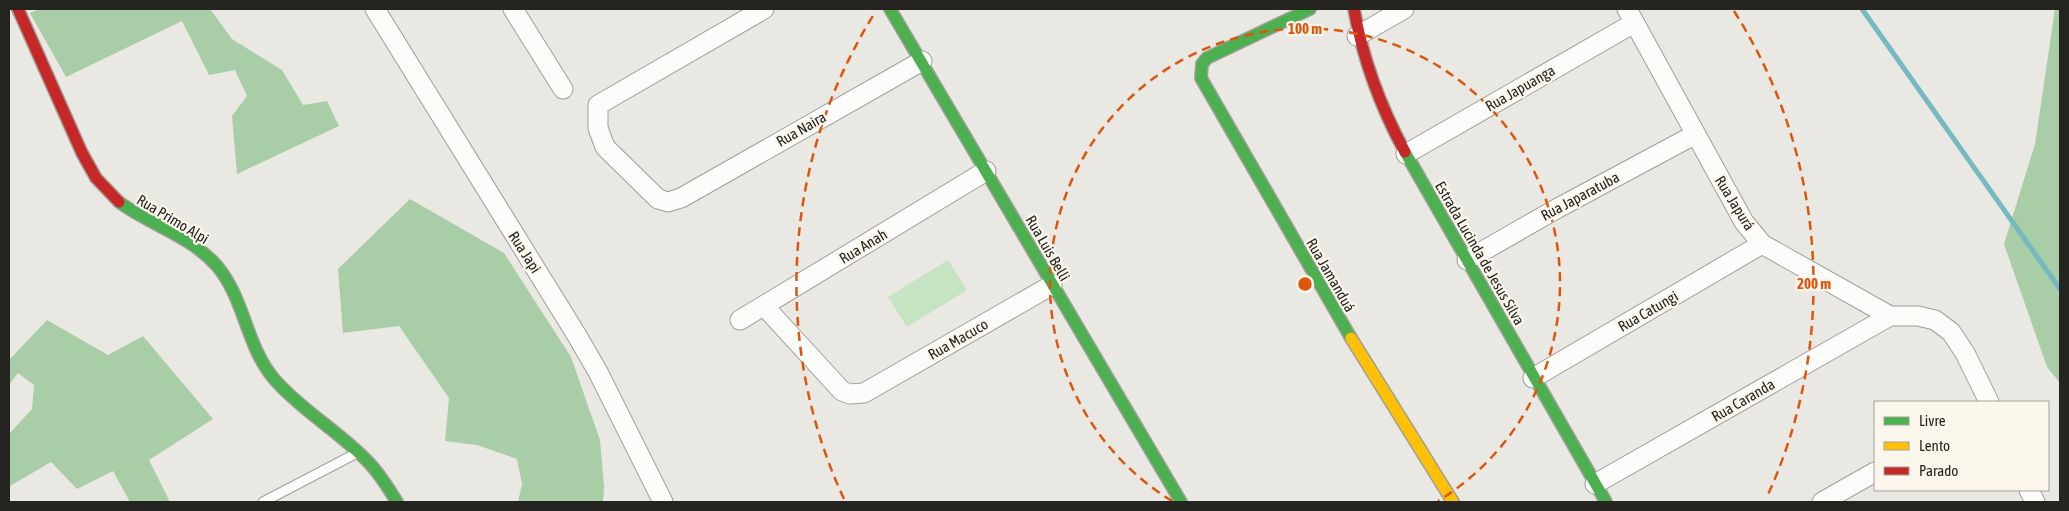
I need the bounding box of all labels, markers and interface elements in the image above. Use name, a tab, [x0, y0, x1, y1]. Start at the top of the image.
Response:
text: 100 m	[1288, 20, 1322, 37]
street label: Rua Japuanga	[1482, 61, 1558, 115]
street label: Rua Naira	[773, 108, 829, 150]
street label: Rua Japaratuba	[1538, 168, 1622, 224]
street label: Rua Japurá	[1712, 173, 1758, 233]
street label: Estrada Lucinda de Jesus Silva	[1432, 178, 1528, 328]
street label: Rua Primo Alpi	[134, 191, 212, 247]
street label: Rua Luis Belli	[1022, 212, 1074, 284]
street label: Rua Anah	[836, 225, 890, 267]
street label: Rua Japi	[505, 228, 545, 276]
street label: Rua Jamanduá	[1303, 235, 1359, 315]
centre of rings	[1296, 275, 1314, 293]
text: 200 m	[1797, 275, 1831, 292]
street label: Rua Catungi	[1615, 287, 1681, 335]
street label: Rua Macuco	[925, 315, 991, 363]
street label: Rua Caranda	[1708, 375, 1778, 425]
legend	[1874, 401, 2049, 491]
text: Livre	[1919, 412, 1946, 429]
text: Lento	[1919, 437, 1950, 454]
text: Parado	[1919, 462, 1958, 479]

